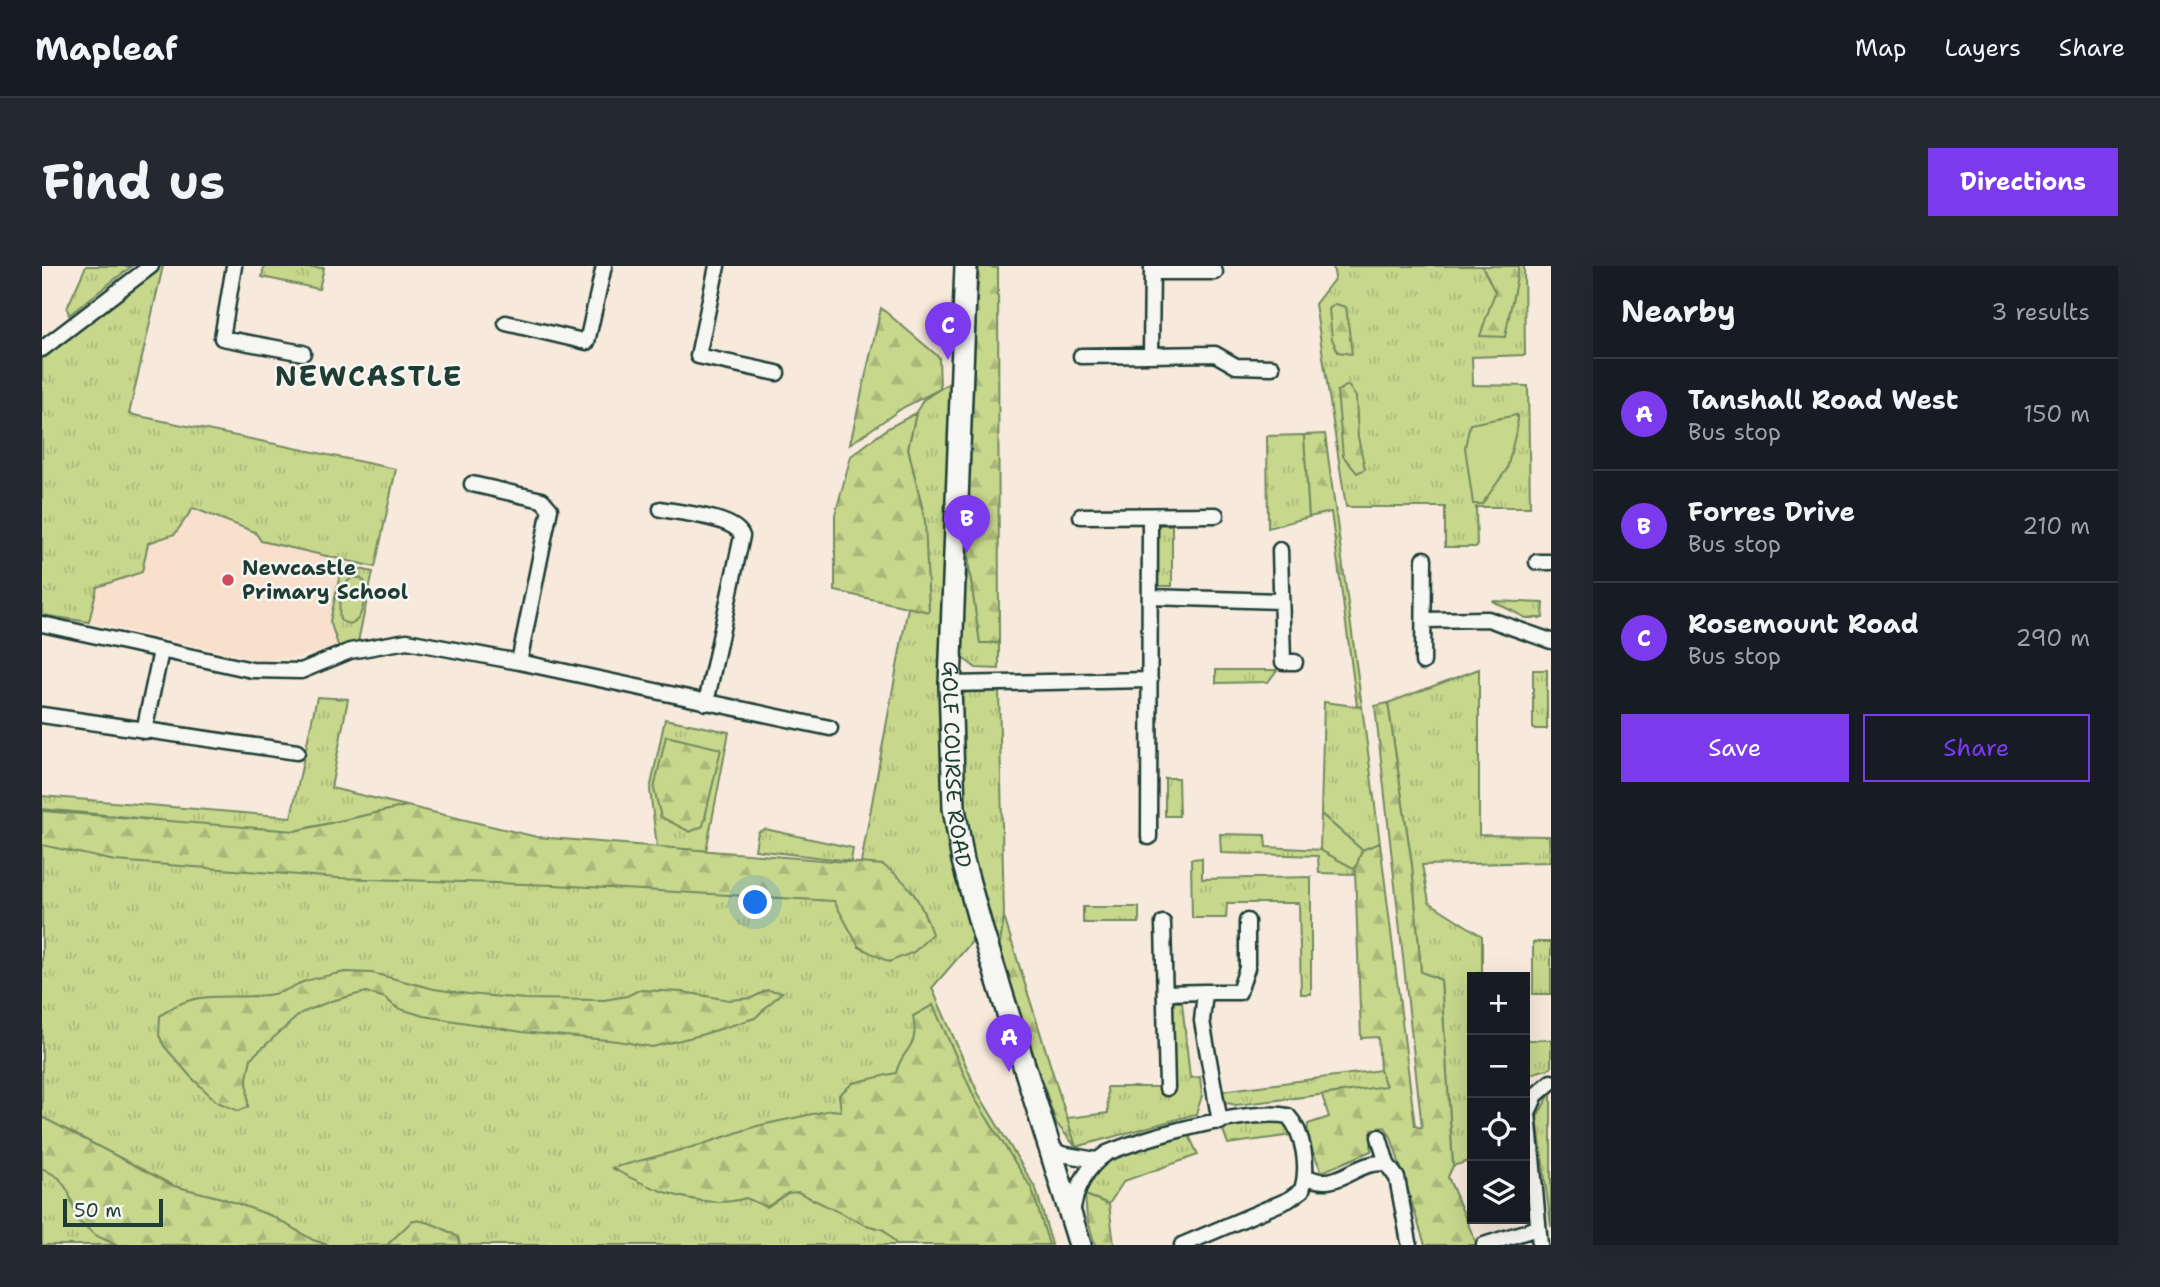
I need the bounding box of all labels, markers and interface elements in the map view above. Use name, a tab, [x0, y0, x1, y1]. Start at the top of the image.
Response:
text: Mapleaf	[35, 26, 178, 71]
text: Map	[1855, 32, 1906, 64]
text: Layers	[1944, 32, 2021, 64]
text: Share	[2059, 32, 2125, 64]
button: Directions	[1928, 148, 2118, 216]
text: Find us	[42, 149, 225, 215]
text: Nearby	[1621, 291, 1736, 332]
text: 3 results	[1991, 297, 2090, 327]
pin: C	[925, 302, 971, 360]
district label: NEWCASTLE	[275, 357, 463, 395]
text: Tanshall Road West	[1688, 382, 1958, 417]
text: A	[1635, 399, 1653, 429]
text: 150 m	[2023, 399, 2090, 429]
text: Bus stop	[1688, 417, 1781, 447]
text: Forres Drive	[1688, 494, 1855, 529]
pin: B	[944, 495, 990, 553]
text: B	[1637, 511, 1651, 541]
text: 210 m	[2022, 511, 2090, 541]
text: Bus stop	[1688, 529, 1781, 559]
place label: Newcastle Primary School	[242, 554, 408, 606]
marker: Newcastle Primary School	[220, 572, 236, 588]
text: Rosemount Road	[1688, 606, 1919, 641]
text: C	[1637, 623, 1651, 653]
text: 290 m	[2016, 623, 2090, 653]
text: Bus stop	[1688, 641, 1781, 671]
street label: GOLF COURSE ROAD	[936, 660, 978, 870]
button: Save	[1621, 714, 1849, 782]
button: Share	[1863, 714, 2090, 782]
your location	[738, 885, 772, 919]
map controls	[1467, 972, 1530, 1224]
button: +	[1467, 972, 1530, 1035]
pin: A	[986, 1014, 1032, 1072]
button: −	[1467, 1035, 1530, 1098]
button: locate	[1467, 1098, 1530, 1161]
button: layers	[1467, 1161, 1530, 1224]
scale bar	[63, 1196, 163, 1228]
text: 50 m	[74, 1198, 122, 1223]

